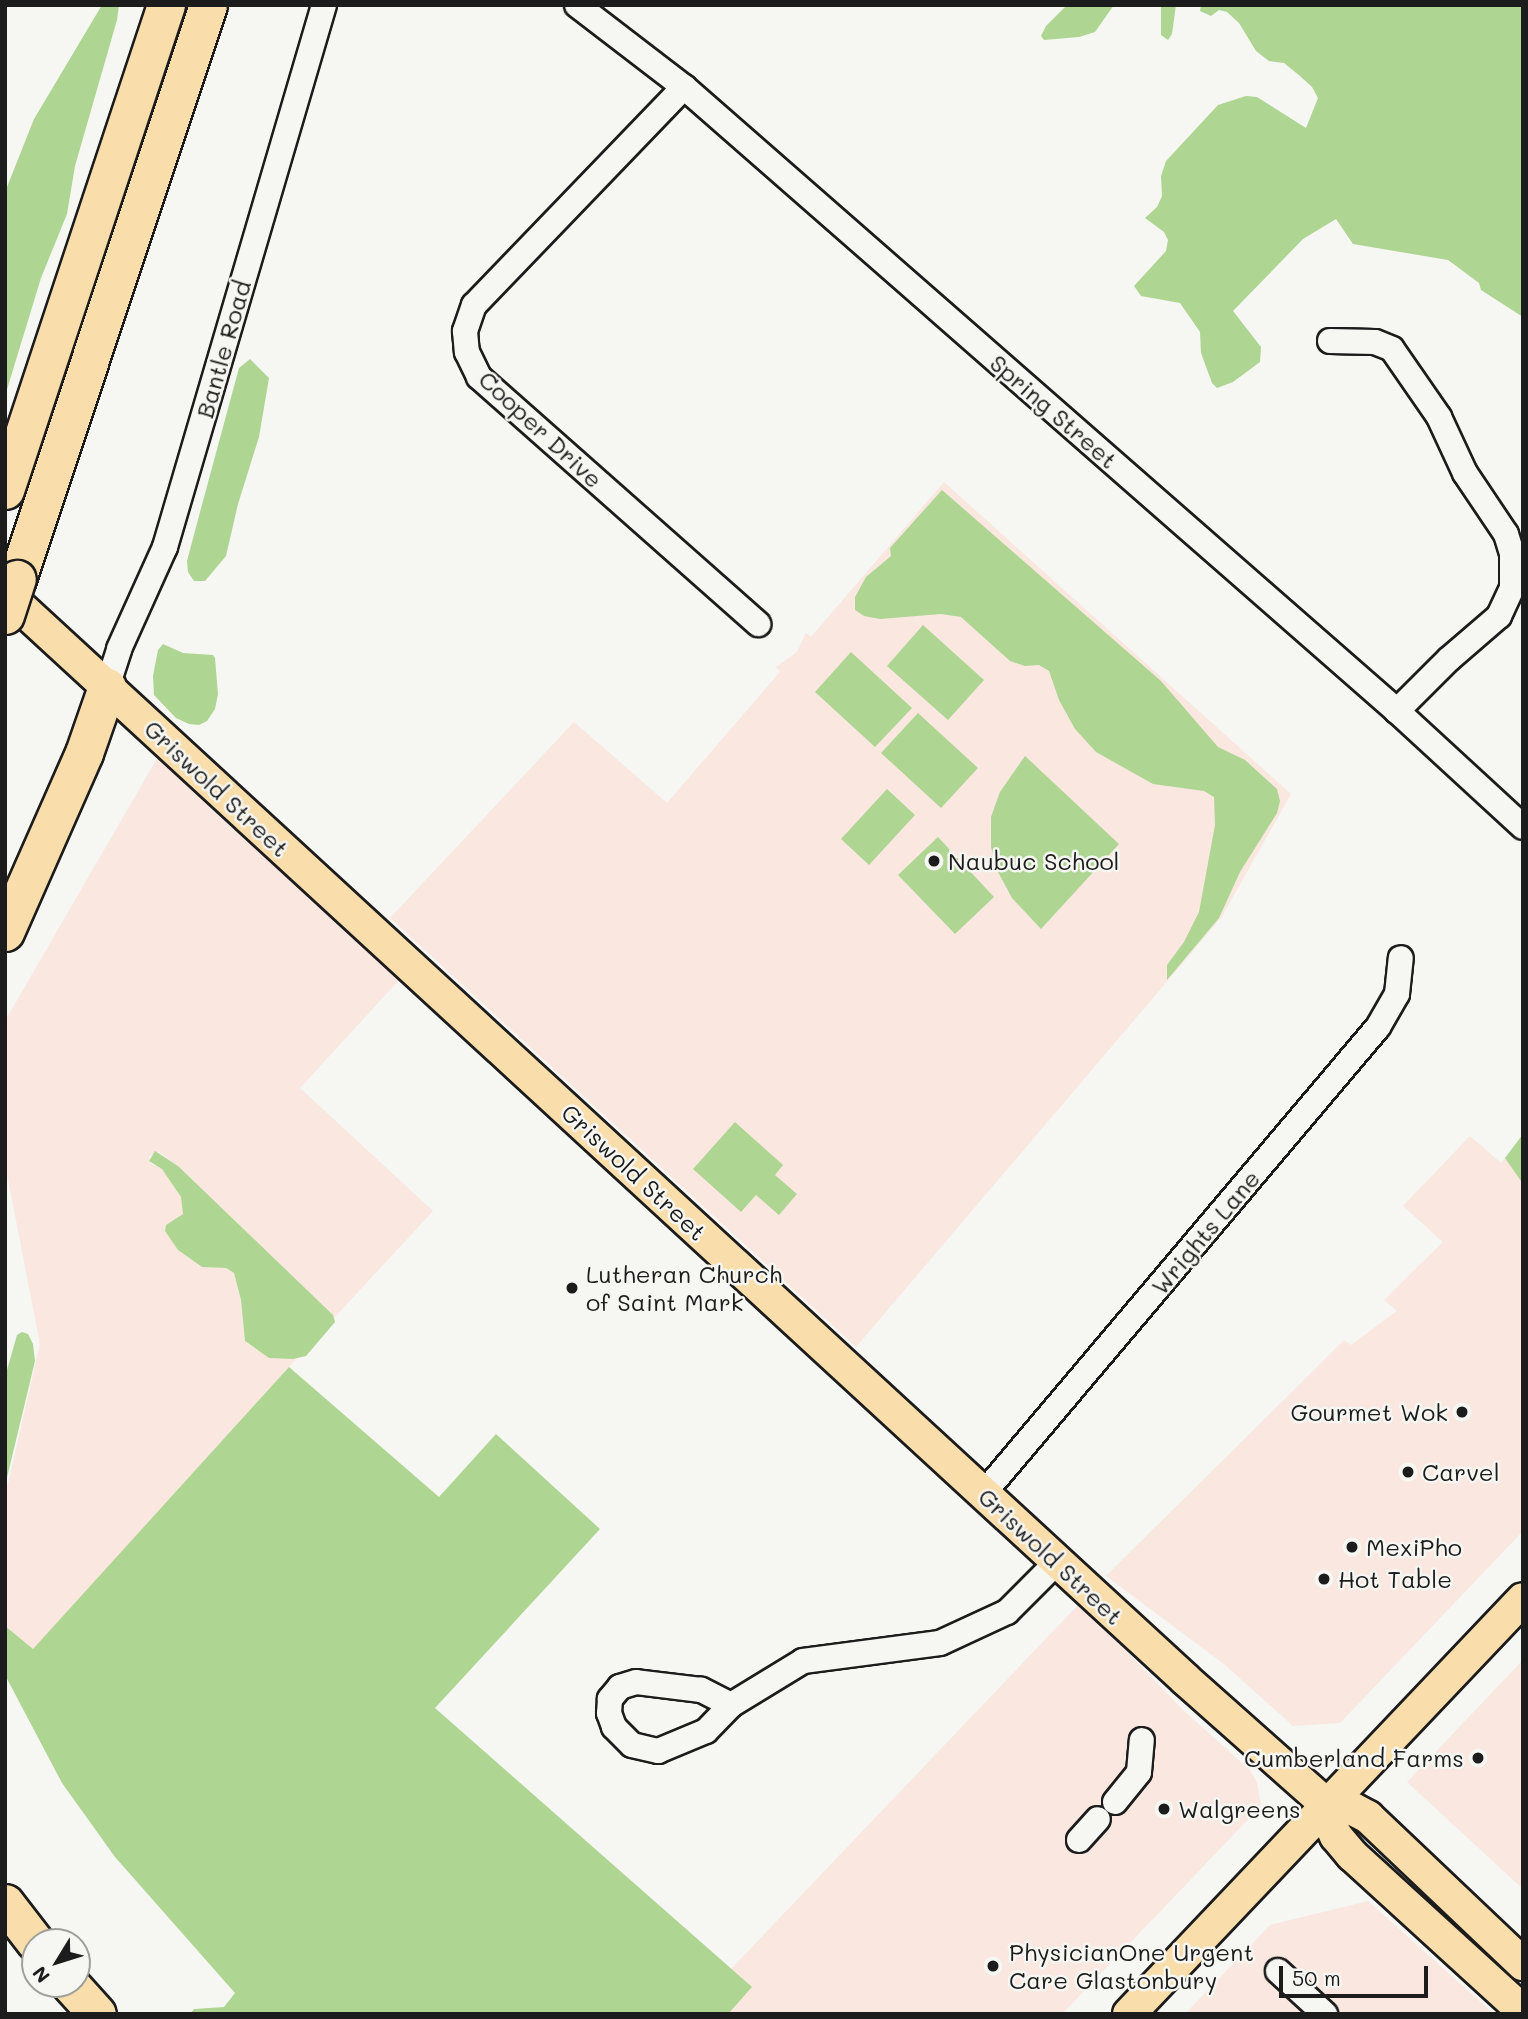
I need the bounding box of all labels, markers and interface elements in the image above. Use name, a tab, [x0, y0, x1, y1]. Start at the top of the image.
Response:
street label: Bantle Road	[190, 277, 256, 421]
street label: Spring Street	[985, 348, 1123, 474]
street label: Cooper Drive	[473, 364, 609, 494]
street label: Griswold Street	[139, 714, 295, 862]
place label: Naubuc School	[948, 847, 1120, 875]
marker: Naubuc School	[926, 853, 942, 869]
street label: Griswold Street	[556, 1098, 712, 1246]
street label: Wrights Lane	[1145, 1164, 1265, 1300]
place label: Lutheran Church of Saint Mark	[586, 1260, 782, 1316]
marker: Lutheran Church of Saint Mark	[564, 1280, 580, 1296]
place label: Gourmet Wok	[1291, 1398, 1448, 1426]
marker: Gourmet Wok	[1454, 1404, 1470, 1420]
place label: Carvel	[1422, 1458, 1500, 1486]
marker: Carvel	[1400, 1464, 1416, 1480]
street label: Griswold Street	[973, 1482, 1129, 1630]
place label: MexiPho	[1366, 1533, 1462, 1561]
marker: MexiPho	[1344, 1539, 1360, 1555]
place label: Hot Table	[1338, 1565, 1452, 1593]
marker: Hot Table	[1316, 1571, 1332, 1587]
place label: Cumberland Farms	[1244, 1744, 1464, 1772]
marker: Cumberland Farms	[1470, 1750, 1486, 1766]
place label: Walgreens	[1178, 1795, 1301, 1823]
marker: Walgreens	[1156, 1801, 1172, 1817]
north arrow	[21, 1928, 91, 1998]
place label: PhysicianOne Urgent Care Glastonbury	[1009, 1938, 1254, 1994]
scale bar	[1283, 1952, 1432, 1996]
marker: PhysicianOne Urgent Care Glastonbury	[983, 1956, 1003, 1976]
text: N	[26, 1962, 55, 1988]
text: 50 m	[1292, 1964, 1341, 1991]

